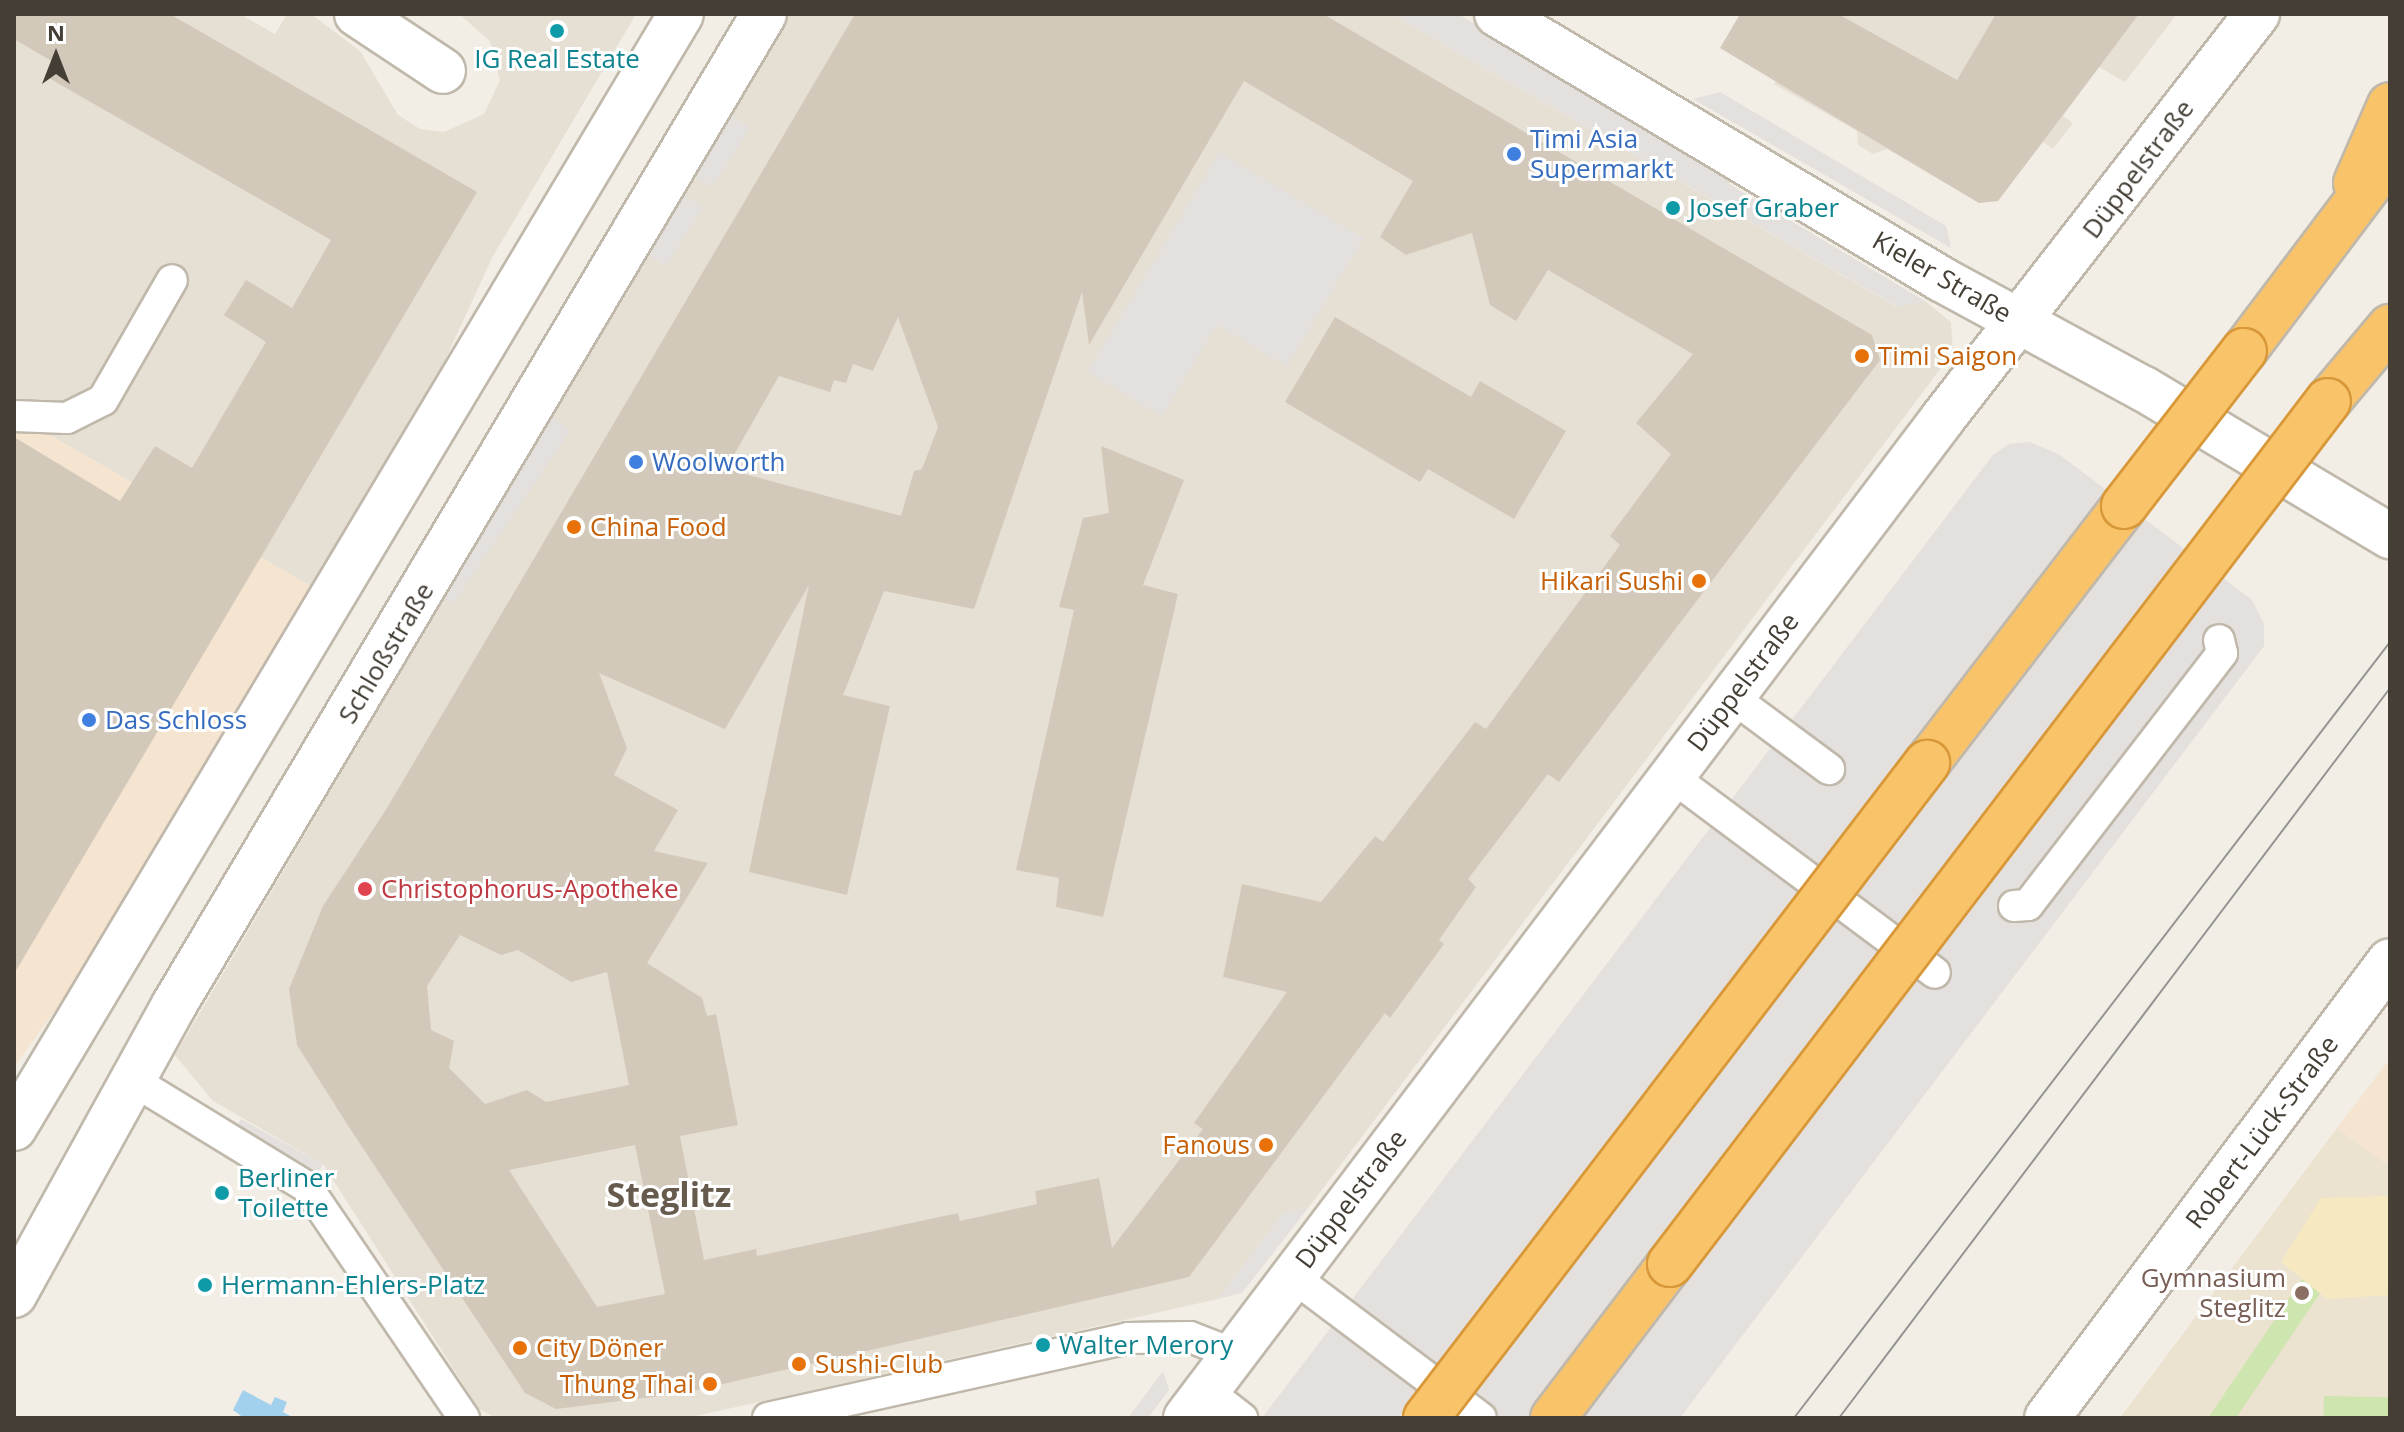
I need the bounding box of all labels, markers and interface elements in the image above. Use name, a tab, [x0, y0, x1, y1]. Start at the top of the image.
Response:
north arrow	[16, 16, 96, 96]
text: N	[47, 17, 65, 47]
marker: IG Real Estate	[548, 22, 566, 40]
place label: IG Real Estate	[474, 43, 640, 75]
street label: Düppelstraße	[2076, 94, 2200, 244]
place label: Timi Asia Supermarkt	[1530, 123, 1673, 184]
marker: Timi Asia Supermarkt	[1505, 145, 1523, 163]
place label: Josef Graber	[1689, 192, 1839, 224]
marker: Josef Graber	[1664, 199, 1682, 217]
street label: Kieler Straße	[1867, 225, 2017, 329]
place label: Timi Saigon	[1878, 340, 2017, 372]
marker: Timi Saigon	[1853, 347, 1871, 365]
place label: Woolworth	[652, 446, 785, 478]
marker: Woolworth	[627, 453, 645, 471]
place label: China Food	[590, 511, 727, 543]
marker: China Food	[565, 518, 583, 536]
place label: Hikari Sushi	[1540, 565, 1683, 597]
marker: Hikari Sushi	[1690, 572, 1708, 590]
street label: Schloßstraße	[332, 577, 440, 729]
street label: Düppelstraße	[1681, 607, 1805, 757]
place label: Das Schloss	[105, 704, 247, 736]
marker: Das Schloss	[80, 711, 98, 729]
place label: Christophorus-Apotheke	[381, 873, 679, 905]
marker: Christophorus-Apotheke	[356, 880, 374, 898]
street label: Robert-Lück-Straße	[2179, 1029, 2345, 1235]
street label: Düppelstraße	[1289, 1124, 1413, 1274]
place label: Fanous	[1162, 1129, 1250, 1161]
marker: Fanous	[1257, 1136, 1275, 1154]
place label: Berliner Toilette	[238, 1162, 334, 1224]
district label: Steglitz	[607, 1175, 731, 1215]
marker: Berliner Toilette	[213, 1184, 231, 1202]
place label: Gymnasium Steglitz	[2141, 1262, 2286, 1324]
place label: Hermann-Ehlers-Platz	[221, 1269, 485, 1301]
marker: Hermann-Ehlers-Platz	[196, 1276, 214, 1294]
marker: Gymnasium Steglitz	[2293, 1284, 2311, 1302]
place label: Walter Merory	[1059, 1329, 1233, 1361]
place label: City Döner	[536, 1332, 664, 1364]
marker: Walter Merory	[1034, 1336, 1052, 1354]
marker: City Döner	[511, 1339, 529, 1357]
place label: Sushi-Club	[815, 1348, 943, 1380]
marker: Sushi-Club	[790, 1355, 808, 1373]
place label: Thung Thai	[560, 1368, 694, 1400]
marker: Thung Thai	[701, 1375, 719, 1393]

